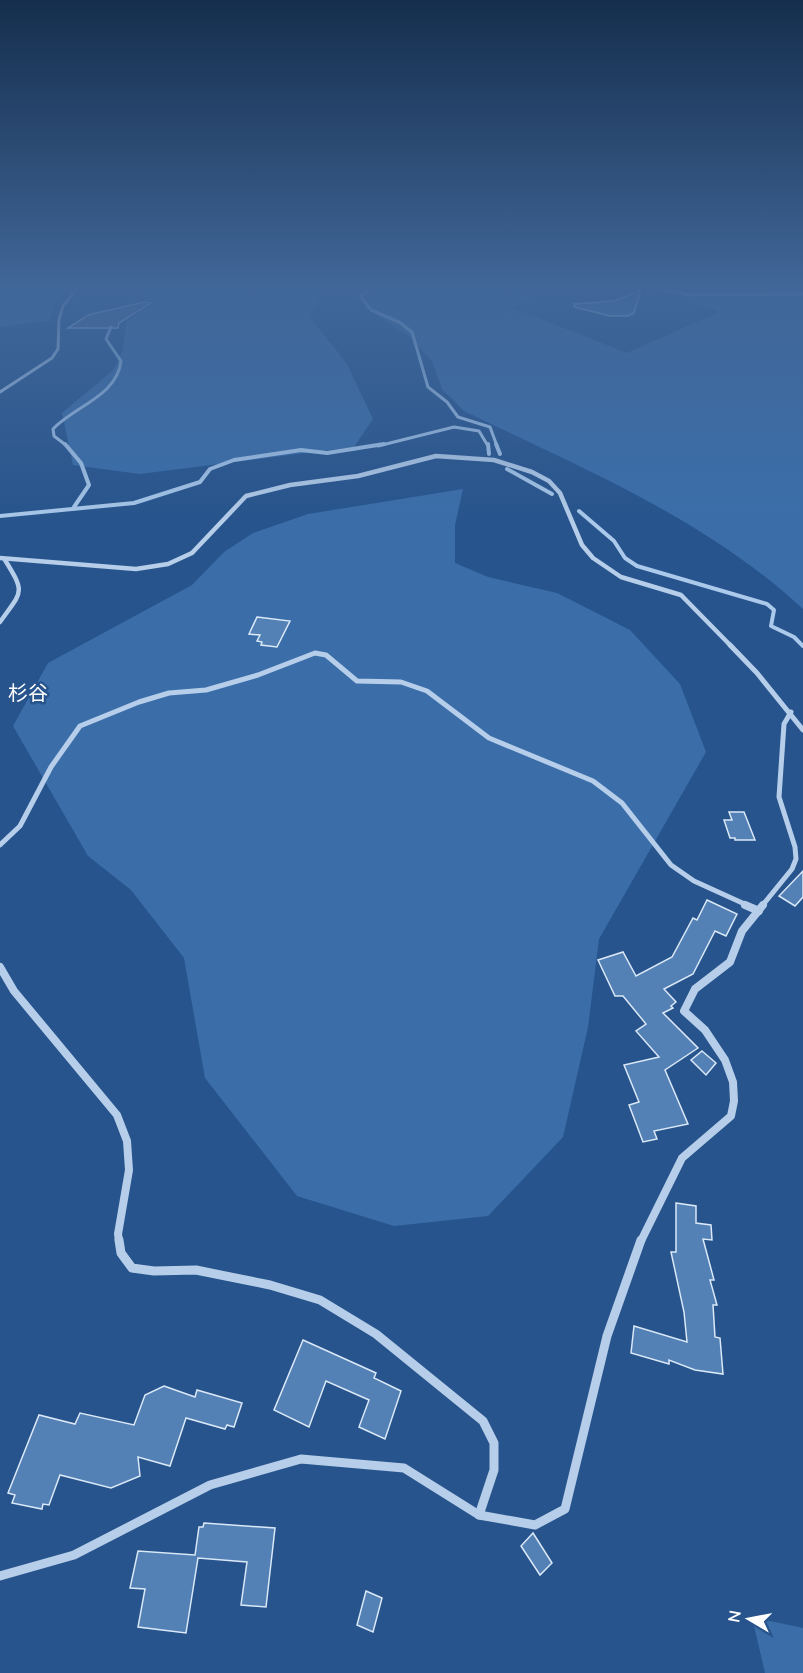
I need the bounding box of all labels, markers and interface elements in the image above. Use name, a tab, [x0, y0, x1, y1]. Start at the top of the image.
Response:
district label: 杉谷	[8, 680, 48, 707]
north arrow	[719, 1589, 779, 1649]
text: N	[723, 1609, 747, 1624]

